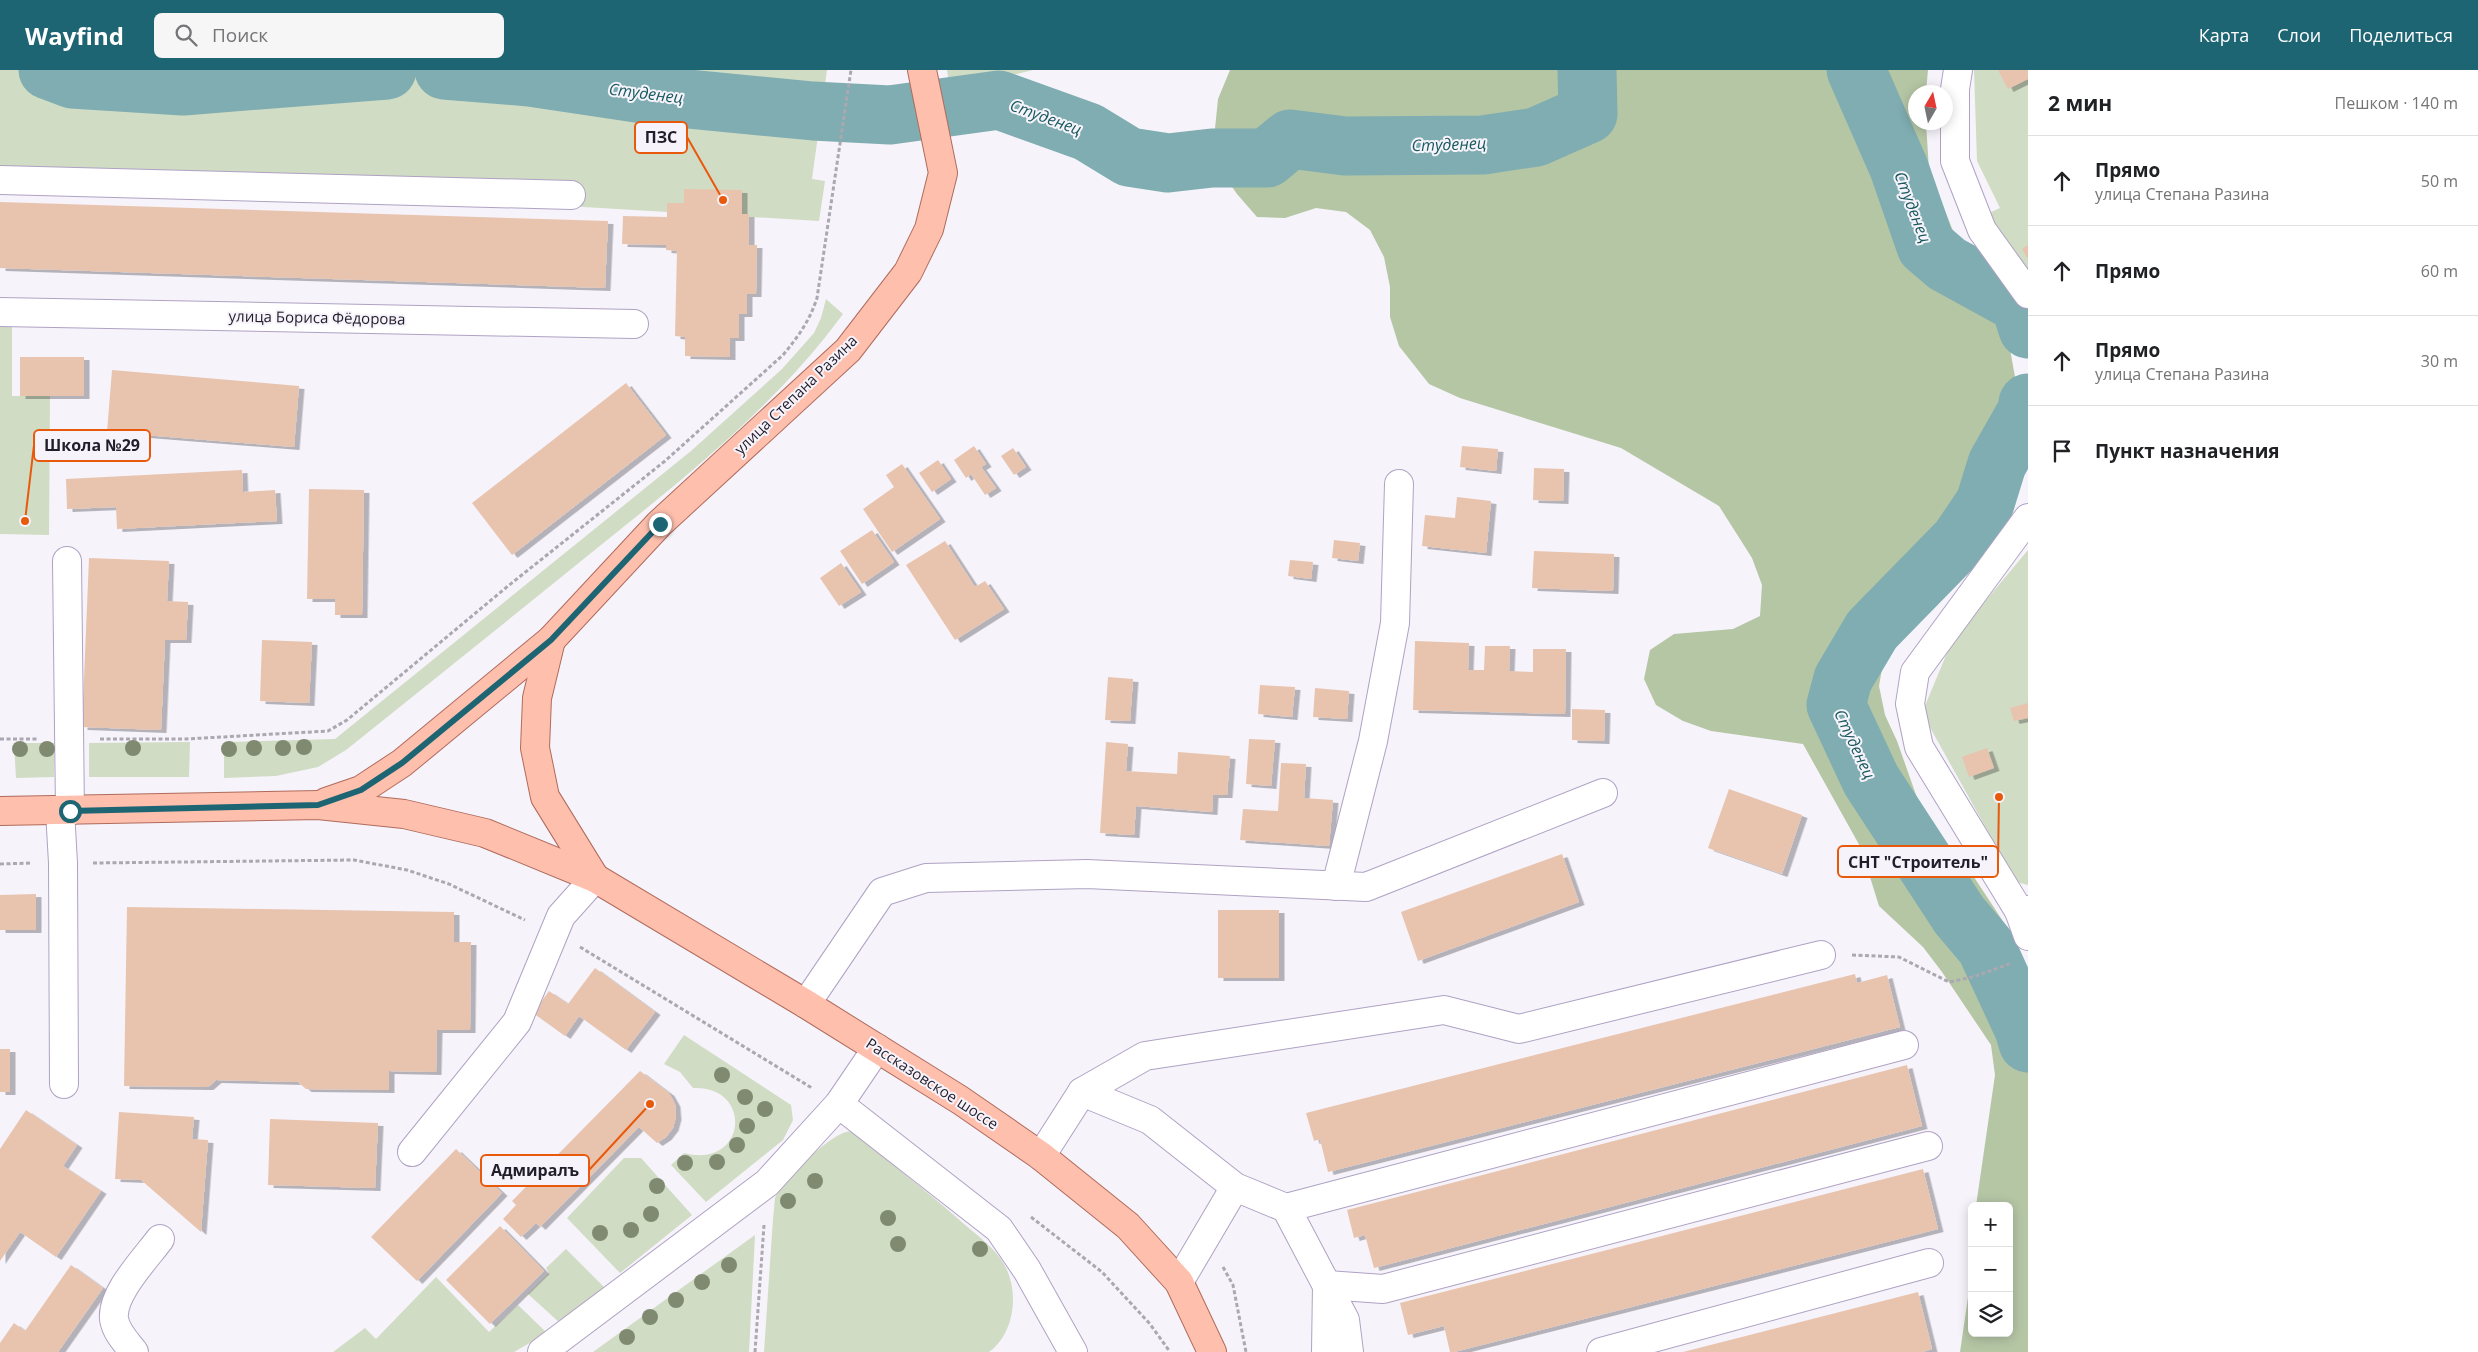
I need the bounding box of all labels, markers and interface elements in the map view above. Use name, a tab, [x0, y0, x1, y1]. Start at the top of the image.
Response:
search box	[154, 13, 504, 58]
text: Wayfind	[25, 19, 124, 52]
icon: search	[172, 21, 200, 49]
text: Поиск	[212, 22, 268, 48]
text: Карта	[2199, 23, 2249, 47]
text: Слои	[2277, 23, 2321, 47]
text: Поделиться	[2349, 23, 2453, 47]
water label: Студенец	[608, 78, 684, 108]
north arrow	[1908, 85, 1953, 130]
text: 2 мин	[2048, 89, 2112, 117]
text: Пешком · 140 m	[2335, 92, 2458, 114]
water label: Студенец	[1007, 94, 1085, 140]
callout: ПЗС	[635, 122, 687, 153]
text: ПЗС	[645, 126, 677, 148]
water label: Студенец	[1411, 132, 1487, 156]
text: Прямо	[2095, 157, 2160, 183]
icon: ahead	[2048, 167, 2076, 195]
water label: Студенец	[1889, 168, 1937, 246]
text: 50 m	[2421, 170, 2458, 192]
text: улица Степана Разина	[2095, 183, 2269, 205]
icon: ahead	[2048, 257, 2076, 285]
text: Прямо	[2095, 258, 2160, 284]
text: 60 m	[2421, 260, 2458, 282]
street label: улица Бориса Фёдорова	[228, 305, 406, 329]
street label: улица Степана Разина	[730, 330, 861, 458]
text: Прямо	[2095, 337, 2160, 363]
icon: ahead	[2048, 347, 2076, 375]
text: 30 m	[2421, 350, 2458, 372]
text: улица Степана Разина	[2095, 363, 2269, 385]
callout: Школа №29	[34, 430, 150, 461]
text: Школа №29	[44, 434, 140, 456]
icon: arrive	[2048, 437, 2076, 465]
text: Пункт назначения	[2095, 438, 2280, 464]
route end	[649, 513, 672, 536]
water label: Студенец	[1829, 705, 1881, 783]
route start	[59, 800, 82, 823]
callout: СНТ "Строитель"	[1838, 846, 1998, 877]
text: СНТ "Строитель"	[1848, 851, 1988, 873]
street label: Рассказовское шоссе	[862, 1033, 1003, 1134]
callout: Адмиралъ	[481, 1155, 589, 1186]
text: Адмиралъ	[491, 1159, 579, 1181]
map controls	[1968, 1202, 2013, 1337]
button: +	[1968, 1202, 2013, 1247]
button: −	[1968, 1247, 2013, 1292]
button: layers	[1968, 1292, 2013, 1337]

